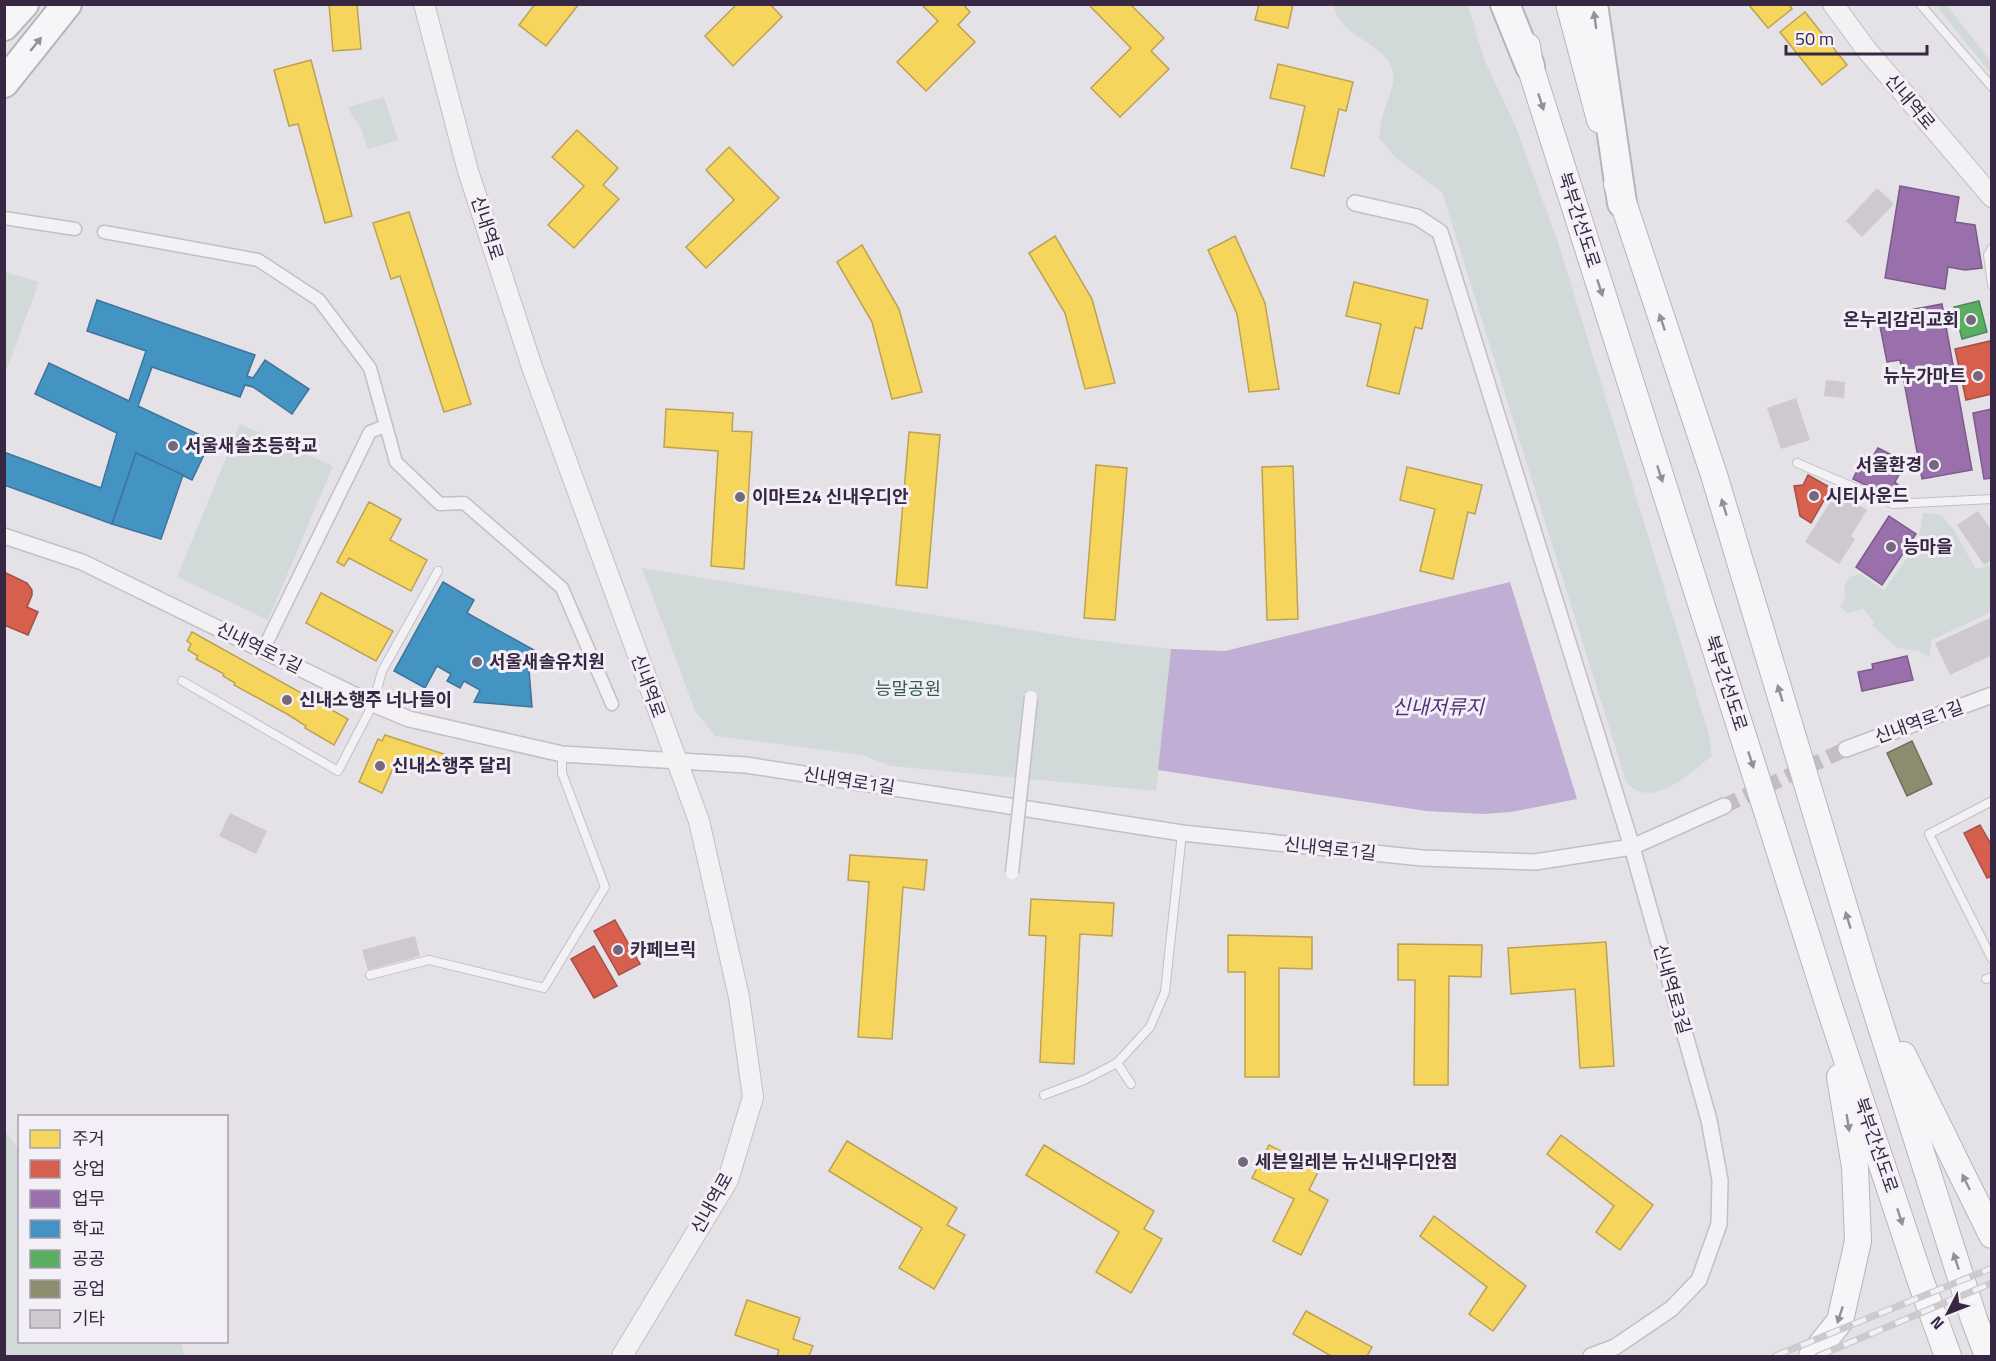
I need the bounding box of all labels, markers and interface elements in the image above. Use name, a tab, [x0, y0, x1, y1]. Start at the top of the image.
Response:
one-way arrow	[1591, 11, 1600, 30]
scale bar	[1786, 18, 1927, 56]
text: 50 m	[1795, 25, 1834, 52]
one-way arrow	[29, 36, 42, 51]
street label: 신내역로	[1879, 68, 1942, 136]
one-way arrow	[1537, 93, 1547, 111]
street label: 북부간선도로	[1551, 168, 1608, 271]
street label: 신내역로	[464, 192, 511, 264]
one-way arrow	[1596, 279, 1606, 297]
place label: 온누리감리교회	[1843, 306, 1959, 333]
one-way arrow	[1657, 313, 1666, 331]
marker: 온누리감리교회	[1964, 313, 1978, 327]
place label: 뉴누가마트	[1883, 362, 1966, 389]
marker: 뉴누가마트	[1971, 369, 1985, 383]
place label: 서울새솔초등학교	[185, 432, 317, 459]
marker: 서울새솔초등학교	[166, 439, 180, 453]
place label: 서울환경	[1856, 451, 1922, 478]
marker: 서울환경	[1927, 458, 1941, 472]
one-way arrow	[1655, 465, 1665, 483]
place label: 시티사운드	[1826, 482, 1909, 509]
place label: 이마트24 신내우디안	[752, 483, 909, 510]
marker: 시티사운드	[1807, 489, 1821, 503]
marker: 이마트24 신내우디안	[733, 490, 747, 504]
one-way arrow	[1719, 498, 1728, 516]
place label: 능마을	[1903, 533, 1953, 560]
marker: 능마을	[1884, 540, 1898, 554]
street label: 신내역로1길	[212, 615, 307, 680]
street label: 북부간선도로	[1698, 631, 1755, 734]
place label: 서울새솔유치원	[489, 648, 605, 675]
street label: 신내역로	[624, 650, 672, 722]
marker: 서울새솔유치원	[470, 655, 484, 669]
park label: 능말공원	[875, 675, 941, 702]
one-way arrow	[1775, 684, 1784, 702]
place label: 신내소행주 너나들이	[299, 686, 452, 713]
water label: 신내저류지	[1392, 691, 1486, 722]
marker: 신내소행주 너나들이	[280, 693, 294, 707]
street label: 신내역로1길	[1871, 693, 1967, 750]
one-way arrow	[1747, 751, 1756, 769]
place label: 신내소행주 달리	[392, 752, 512, 779]
marker: 신내소행주 달리	[373, 759, 387, 773]
street label: 신내역로1길	[801, 760, 897, 801]
street label: 신내역로1길	[1282, 830, 1378, 867]
one-way arrow	[1843, 911, 1852, 929]
place label: 카페브릭	[630, 936, 696, 963]
street label: 신내역로3길	[1647, 940, 1698, 1037]
marker: 카페브릭	[611, 943, 625, 957]
street label: 북부간선도로	[1848, 1093, 1905, 1196]
one-way arrow	[1843, 1113, 1852, 1132]
legend	[18, 1115, 228, 1343]
text: 주거	[72, 1125, 105, 1152]
place label: 세븐일레븐 뉴신내우디안점	[1255, 1148, 1458, 1175]
text: 상업	[72, 1155, 105, 1182]
marker: 세븐일레븐 뉴신내우디안점	[1236, 1155, 1250, 1169]
street label: 신내역로	[684, 1167, 739, 1238]
one-way arrow	[1962, 1174, 1971, 1191]
text: 업무	[72, 1185, 105, 1212]
one-way arrow	[1896, 1208, 1905, 1226]
text: 학교	[72, 1215, 105, 1242]
text: 공공	[72, 1245, 105, 1272]
one-way arrow	[1950, 1252, 1960, 1270]
text: 공업	[72, 1275, 105, 1302]
north arrow	[1918, 1283, 1978, 1343]
text: 기타	[72, 1305, 106, 1332]
one-way arrow	[1835, 1306, 1844, 1324]
text: N	[1924, 1311, 1949, 1335]

